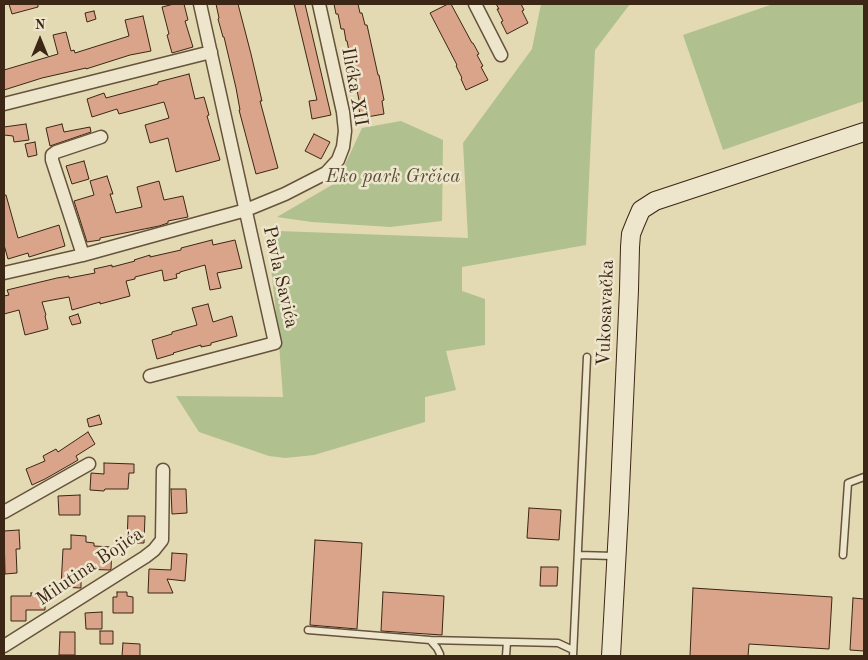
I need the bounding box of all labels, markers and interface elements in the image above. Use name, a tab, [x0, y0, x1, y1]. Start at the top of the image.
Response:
north arrow	[15, 15, 65, 65]
text: N	[35, 18, 45, 32]
street label: Ilićka XII	[336, 46, 372, 128]
park label: Eko park Grčica	[326, 166, 460, 188]
street label: Pavla Savića	[257, 224, 303, 330]
street label: Vukosavačka	[593, 259, 619, 367]
street label: Milutina Bojića	[32, 523, 148, 611]

